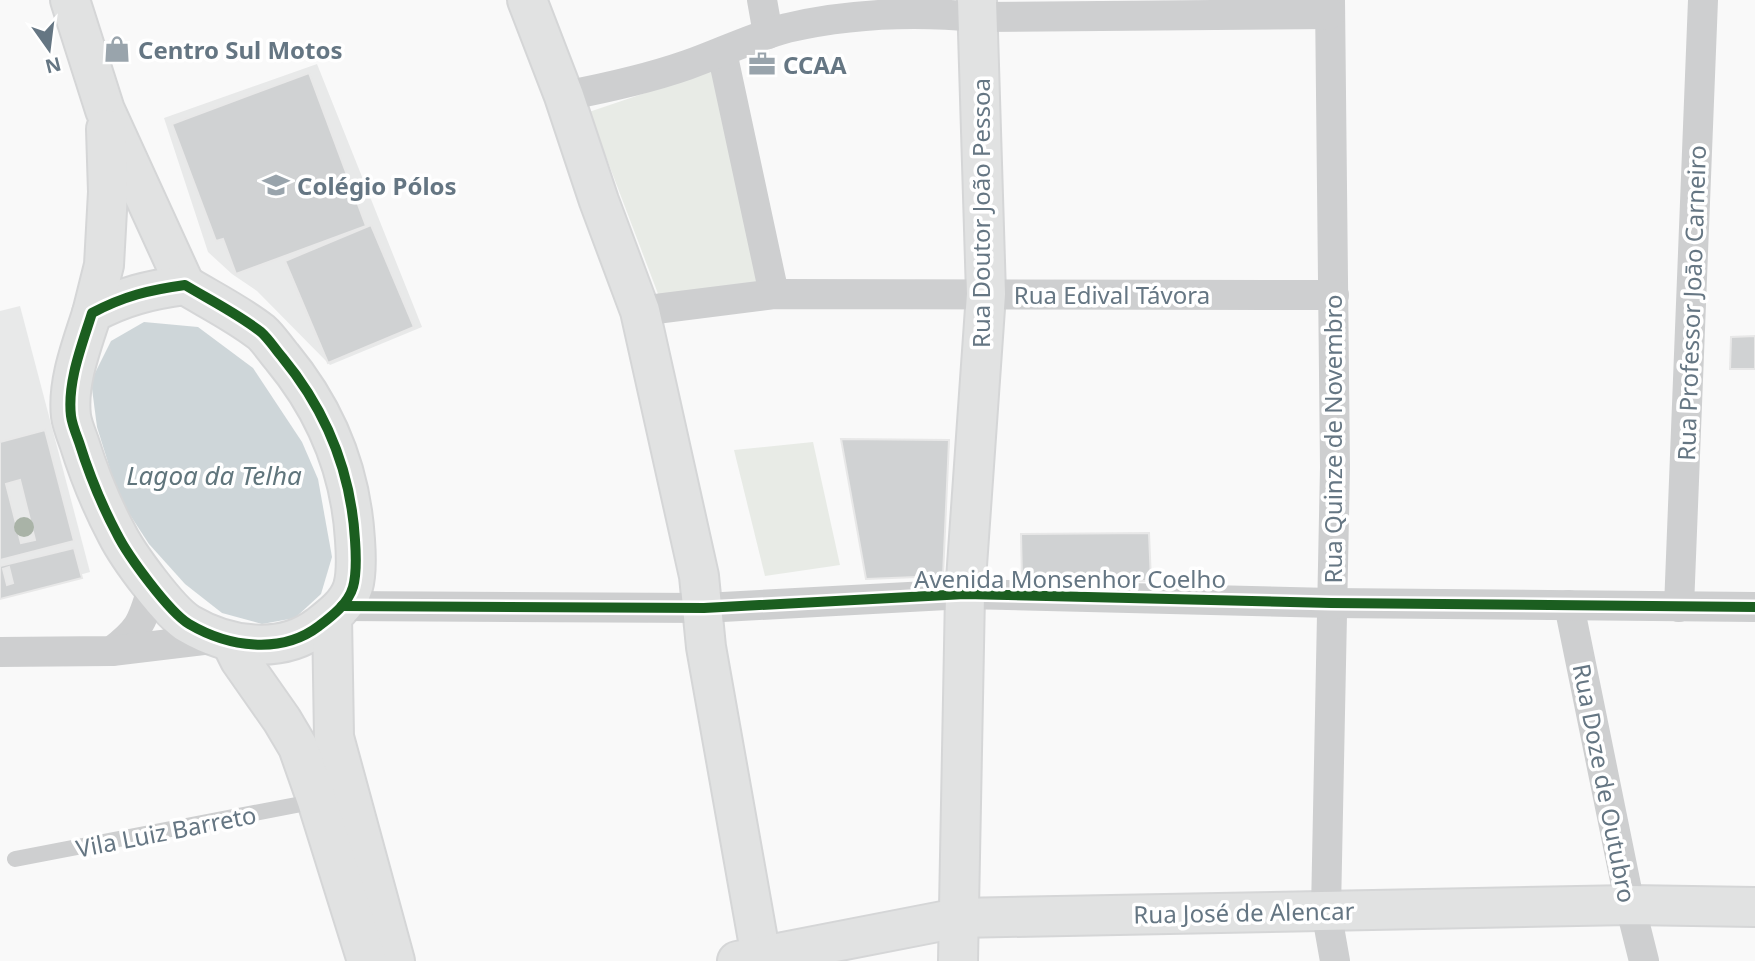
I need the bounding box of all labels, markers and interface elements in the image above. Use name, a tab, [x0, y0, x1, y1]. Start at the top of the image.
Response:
north arrow	[14, 14, 84, 84]
place label: Centro Sul Motos	[138, 33, 343, 66]
shop icon: Centro Sul Motos	[102, 34, 132, 64]
place label: CCAA	[783, 48, 847, 81]
office icon: CCAA	[747, 49, 777, 79]
text: N	[42, 51, 64, 80]
street label: Rua Doutor João Pessoa	[964, 78, 997, 348]
street label: Rua Professor Joāo Carneiro	[1669, 145, 1713, 461]
place label: Colégio Pólos	[297, 169, 457, 202]
school or university icon: Colégio Pólos	[261, 170, 291, 200]
street label: Rua Edival Távora	[1014, 278, 1210, 311]
street label: Rua Quinze de Novembro	[1316, 295, 1349, 583]
water label: Lagoa da Telha	[126, 457, 302, 493]
street label: Avenida Monsenhor Coelho	[914, 562, 1226, 595]
street label: Rua Doze de Outubro	[1566, 661, 1644, 905]
street label: Vila Luiz Barreto	[73, 797, 259, 865]
street label: Rua José de Alencar	[1133, 894, 1355, 930]

